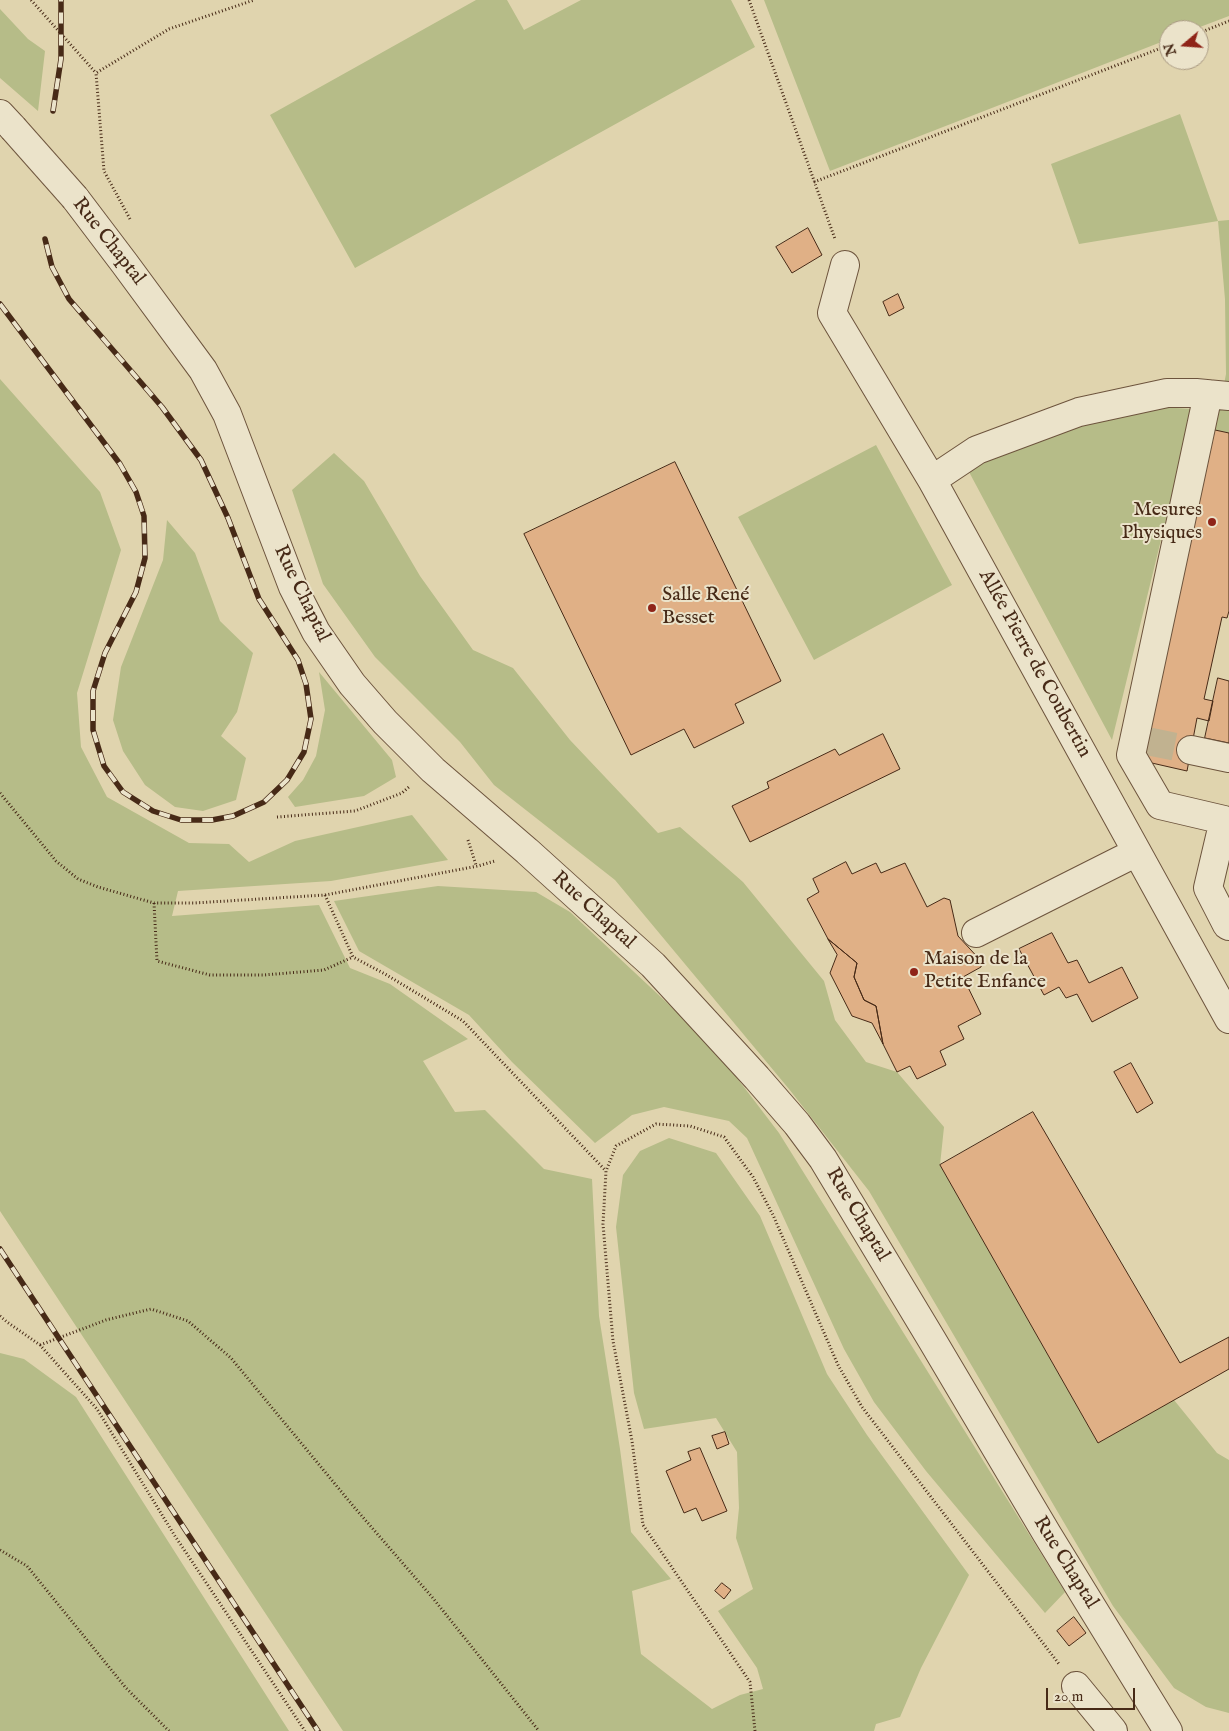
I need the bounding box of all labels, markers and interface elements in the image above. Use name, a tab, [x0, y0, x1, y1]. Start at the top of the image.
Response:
north arrow	[1159, 20, 1209, 70]
text: N	[1160, 41, 1181, 58]
street label: Rue Chaptal	[66, 193, 150, 291]
place label: Mesures Physiques	[1121, 499, 1202, 546]
marker: Mesures Physiques	[1206, 516, 1218, 528]
street label: Rue Chaptal	[267, 542, 335, 646]
street label: Allée Pierre de Coubertin	[972, 566, 1096, 762]
place label: Salle René Besset	[662, 584, 749, 631]
marker: Salle René Besset	[646, 602, 658, 614]
street label: Rue Chaptal	[546, 867, 640, 955]
place label: Maison de la Petite Enfance	[924, 948, 1046, 995]
marker: Maison de la Petite Enfance	[908, 966, 920, 978]
street label: Rue Chaptal	[820, 1164, 894, 1266]
street label: Rue Chaptal	[1027, 1512, 1103, 1614]
scale bar	[1049, 1678, 1138, 1710]
text: 20 m	[1054, 1687, 1083, 1706]

